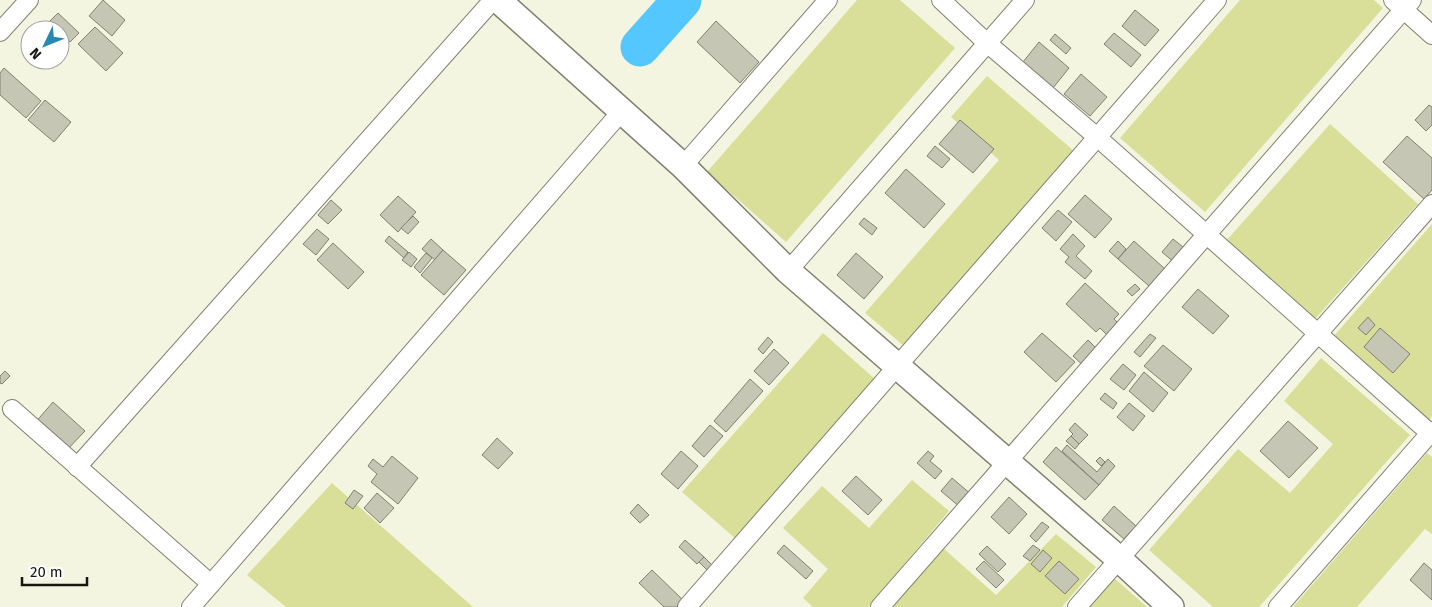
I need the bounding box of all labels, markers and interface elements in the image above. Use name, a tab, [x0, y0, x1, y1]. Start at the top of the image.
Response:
north arrow	[20, 20, 70, 70]
text: N	[26, 44, 45, 63]
scale bar	[22, 554, 88, 586]
text: 20 m	[30, 563, 63, 581]

